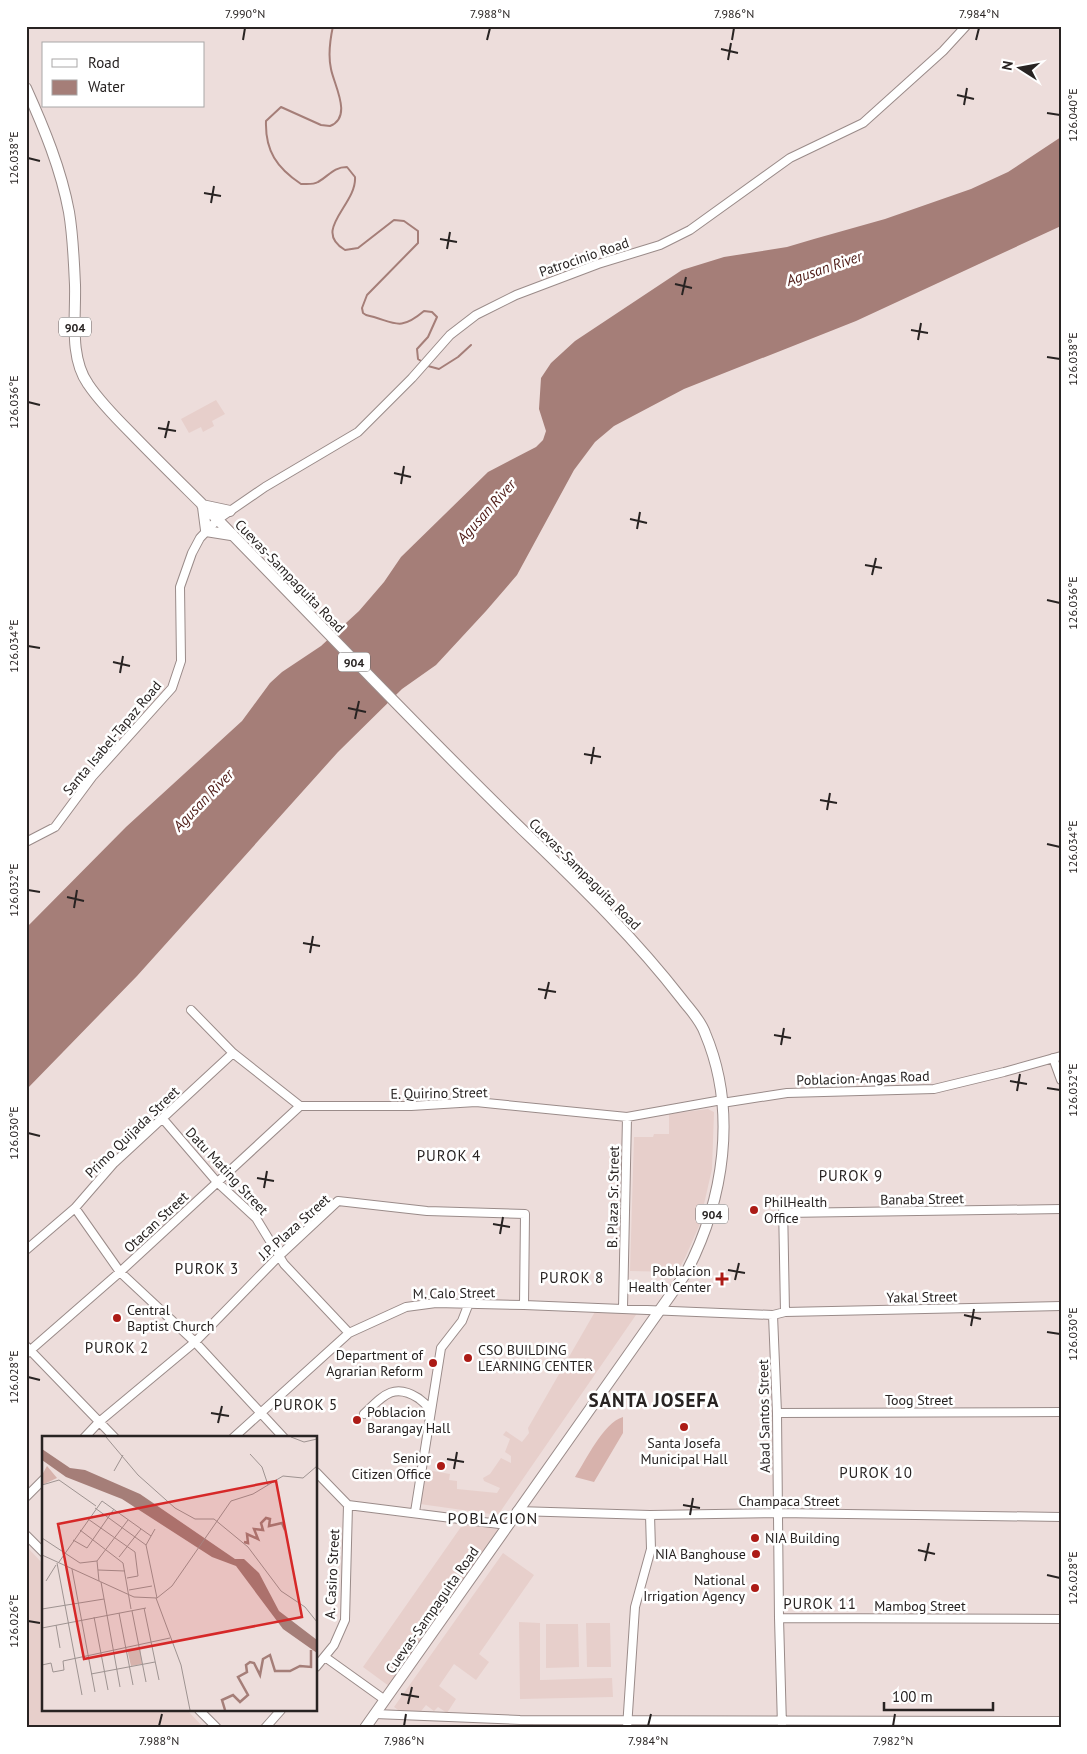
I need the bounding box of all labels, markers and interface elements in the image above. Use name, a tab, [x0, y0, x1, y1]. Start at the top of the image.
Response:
text: 7.990°N	[225, 6, 265, 21]
text: 7.988°N	[470, 6, 510, 21]
text: 7.986°N	[714, 6, 754, 21]
text: 7.984°N	[959, 6, 999, 21]
legend	[42, 42, 205, 108]
north arrow	[994, 42, 1044, 92]
text: Road	[88, 53, 120, 72]
text: N	[998, 59, 1017, 72]
text: Water	[88, 77, 125, 96]
text: 126.040°E	[1065, 88, 1080, 142]
text: 126.038°E	[6, 131, 21, 185]
street label: Patrocinio Road	[537, 233, 631, 281]
water label: Agusan River	[783, 246, 866, 290]
road number: 904	[59, 318, 91, 337]
text: 126.038°E	[1065, 332, 1080, 386]
text: 126.036°E	[6, 375, 21, 429]
water label: Agusan River	[452, 474, 520, 548]
street label: Cuevas-Sampaguita Road	[231, 515, 349, 637]
text: 126.036°E	[1065, 576, 1080, 630]
text: 126.034°E	[6, 619, 21, 673]
road number: 904	[338, 652, 370, 672]
street label: Santa Isabel-Tapaz Road	[59, 677, 165, 799]
water label: Agusan River	[168, 764, 238, 836]
street label: Cuevas-Sampaguita Road	[525, 814, 645, 934]
text: 126.034°E	[1065, 820, 1080, 874]
text: 126.032°E	[6, 863, 21, 917]
text: 126.032°E	[1065, 1063, 1080, 1117]
street label: Poblacion-Angas Road	[796, 1067, 930, 1089]
street label: Primo Quijada Street	[81, 1082, 183, 1182]
street label: E. Quirino Street	[390, 1083, 488, 1103]
text: 126.030°E	[6, 1106, 21, 1160]
street label: Datu Mating Street	[182, 1123, 272, 1219]
street label: B. Plaza Sr. Street	[603, 1145, 623, 1248]
district label: PUROK 4	[417, 1146, 481, 1165]
district label: PUROK 9	[819, 1166, 883, 1185]
street label: Otacan Street	[120, 1187, 192, 1256]
street label: Banaba Street	[880, 1189, 964, 1209]
street label: J.P. Plaza Street	[254, 1190, 334, 1265]
place label: PhilHealth Office	[764, 1193, 827, 1227]
road number: 904	[696, 1204, 728, 1224]
marker: PhilHealth Office	[748, 1204, 760, 1216]
district label: PUROK 3	[175, 1259, 239, 1278]
place label: Poblacion Health Center	[629, 1262, 711, 1296]
district label: PUROK 8	[540, 1268, 604, 1287]
marker: Poblacion Health Center	[715, 1272, 729, 1286]
street label: M. Calo Street	[413, 1283, 496, 1303]
street label: Yakal Street	[886, 1287, 958, 1307]
place label: Central Baptist Church	[127, 1301, 215, 1335]
text: 126.030°E	[1065, 1307, 1080, 1361]
marker: Central Baptist Church	[111, 1312, 123, 1324]
district label: PUROK 2	[85, 1338, 149, 1357]
place label: CSO BUILDING LEARNING CENTER	[478, 1341, 593, 1375]
place label: Department of Agrarian Reform	[326, 1346, 424, 1380]
text: 126.028°E	[6, 1350, 21, 1404]
marker: CSO BUILDING LEARNING CENTER	[462, 1352, 474, 1364]
marker: Department of Agrarian Reform	[427, 1357, 439, 1369]
street label: Abad Santos Street	[754, 1359, 774, 1473]
district label: SANTA JOSEFA	[588, 1388, 720, 1412]
street label: Toog Street	[885, 1391, 953, 1409]
district label: PUROK 5	[274, 1395, 338, 1414]
place label: Poblacion Barangay Hall	[367, 1403, 450, 1437]
marker: Poblacion Barangay Hall	[351, 1414, 363, 1426]
marker: Santa Josefa Municipal Hall	[678, 1421, 690, 1433]
place label: Santa Josefa Municipal Hall	[641, 1434, 727, 1468]
inset map	[42, 1436, 318, 1712]
place label: Senior Citizen Office	[352, 1449, 431, 1483]
marker: Senior Citizen Office	[435, 1460, 447, 1472]
district label: PUROK 10	[839, 1463, 913, 1482]
street label: Champaca Street	[738, 1492, 840, 1510]
district label: POBLACION	[448, 1508, 538, 1528]
street label: A. Casiro Street	[321, 1528, 343, 1620]
place label: NIA Building	[765, 1529, 840, 1547]
marker: NIA Building	[749, 1532, 761, 1544]
street label: Cuevas-Sampaguita Road	[381, 1543, 483, 1677]
place label: NIA Banghouse	[655, 1545, 746, 1563]
marker: NIA Banghouse	[750, 1548, 762, 1560]
text: 126.028°E	[1065, 1551, 1080, 1605]
place label: National Irrigation Agency	[643, 1571, 745, 1605]
marker: National Irrigation Agency	[749, 1582, 761, 1594]
text: 126.026°E	[6, 1594, 21, 1648]
district label: PUROK 11	[783, 1594, 857, 1613]
street label: Mambog Street	[874, 1597, 966, 1615]
scale bar	[884, 1679, 993, 1711]
text: 100 m	[892, 1687, 933, 1706]
text: 7.988°N	[139, 1733, 179, 1748]
text: 7.986°N	[384, 1733, 424, 1748]
text: 7.984°N	[628, 1733, 668, 1748]
text: 7.982°N	[873, 1733, 913, 1748]

